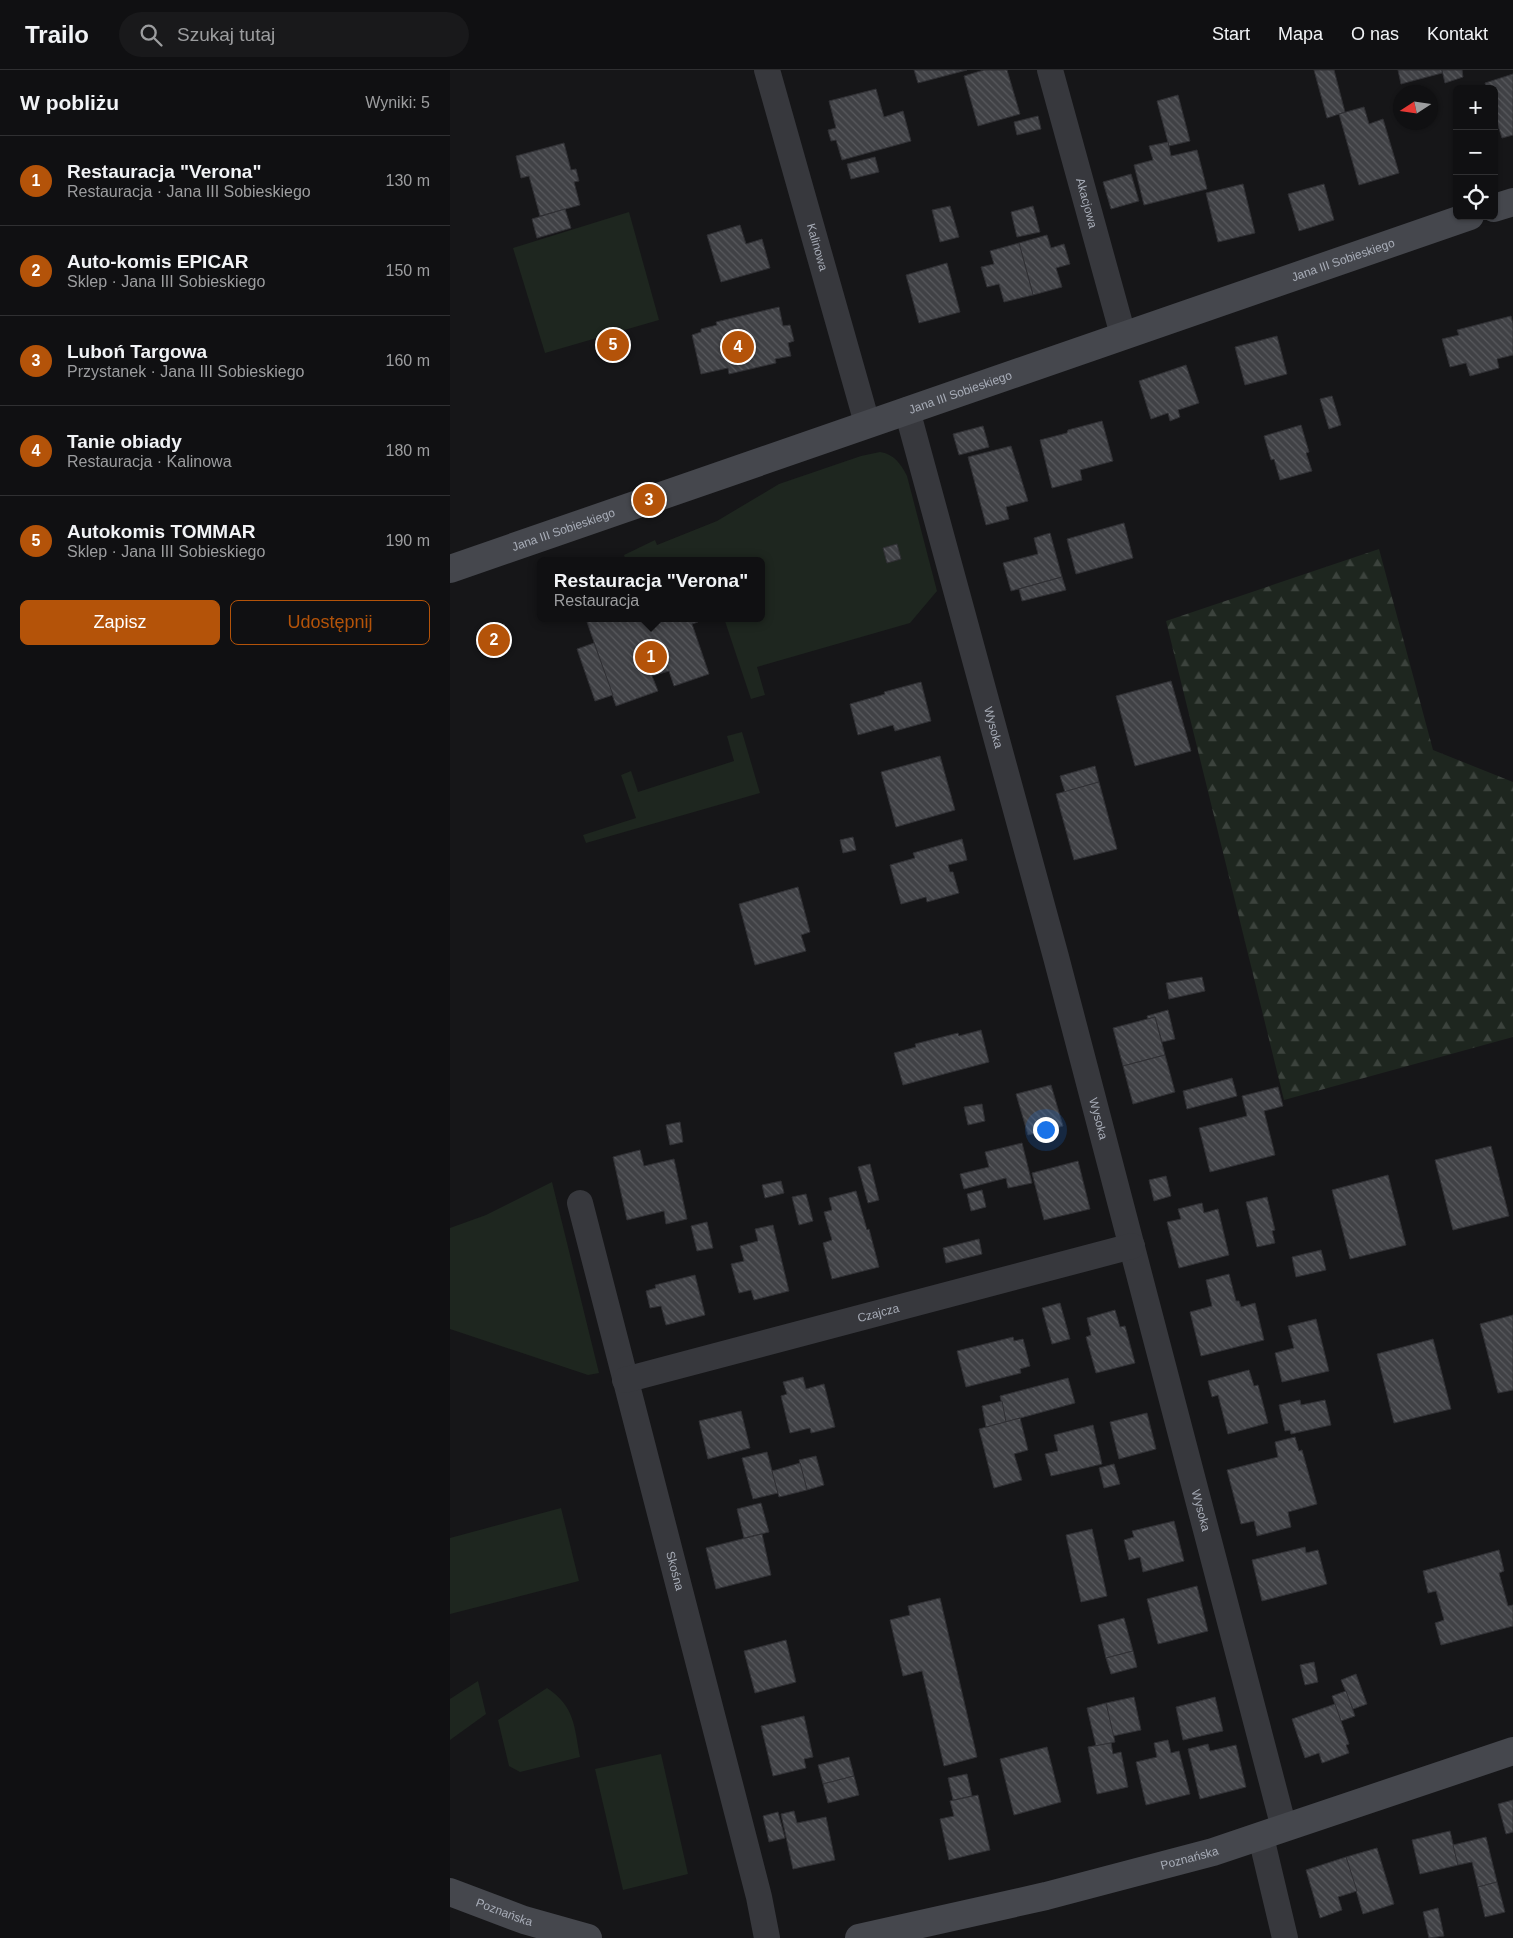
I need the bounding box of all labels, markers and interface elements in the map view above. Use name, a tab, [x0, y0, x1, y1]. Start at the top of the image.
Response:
search box	[119, 12, 469, 57]
text: Trailo	[25, 21, 89, 48]
icon: search	[137, 21, 165, 49]
text: Szukaj tutaj	[177, 24, 275, 45]
text: Start	[1212, 24, 1250, 44]
text: Mapa	[1278, 24, 1323, 44]
text: O nas	[1351, 24, 1399, 44]
text: Kontakt	[1427, 24, 1488, 44]
north arrow	[1393, 85, 1438, 130]
map controls	[1453, 85, 1498, 220]
button: +	[1453, 85, 1498, 130]
text: W pobliżu	[20, 91, 119, 114]
text: Wyniki: 5	[365, 94, 430, 111]
button: −	[1453, 130, 1498, 175]
text: Restauracja "Verona"	[67, 161, 261, 182]
text: 1	[32, 172, 40, 189]
text: 130 m	[386, 172, 430, 189]
button: locate	[1453, 175, 1498, 220]
street label: Akacjowa	[1073, 176, 1100, 230]
text: Restauracja · Jana III Sobieskiego	[67, 183, 311, 200]
street label: Kalinowa	[804, 222, 831, 273]
street label: Jana III Sobieskiego	[1290, 236, 1397, 284]
text: Auto-komis EPICAR	[67, 251, 249, 272]
text: 2	[32, 262, 40, 279]
text: 150 m	[386, 262, 430, 279]
text: Sklep · Jana III Sobieskiego	[67, 273, 265, 290]
pin: 5	[597, 326, 629, 364]
pin: 4	[722, 328, 754, 366]
text: Luboń Targowa	[67, 341, 207, 362]
text: 3	[32, 352, 40, 369]
text: 160 m	[386, 352, 430, 369]
text: Przystanek · Jana III Sobieskiego	[67, 363, 304, 380]
street label: Jana III Sobieskiego	[907, 368, 1014, 417]
text: Tanie obiady	[67, 431, 182, 452]
text: 4	[32, 442, 40, 459]
text: 180 m	[386, 442, 430, 459]
text: Restauracja · Kalinowa	[67, 453, 232, 470]
pin: 3	[633, 481, 665, 519]
street label: Jana III Sobieskiego	[510, 505, 617, 554]
text: Autokomis TOMMAR	[67, 521, 256, 542]
text: 5	[32, 532, 40, 549]
text: 190 m	[386, 532, 430, 549]
text: Sklep · Jana III Sobieskiego	[67, 543, 265, 560]
popup	[537, 557, 765, 622]
text: Restauracja "Verona"	[554, 570, 748, 591]
text: Restauracja	[554, 592, 639, 609]
button: Zapisz	[20, 600, 220, 645]
button: Udostępnij	[230, 600, 430, 645]
pin: 2	[478, 621, 510, 659]
pin: 1	[635, 638, 667, 676]
street label: Wysoka	[981, 705, 1006, 750]
street label: Wysoka	[1086, 1096, 1111, 1141]
your location	[1033, 1117, 1059, 1143]
street label: Czajcza	[856, 1301, 901, 1325]
street label: Wysoka	[1189, 1488, 1213, 1533]
street label: Skośna	[663, 1550, 687, 1592]
street label: Poznańska	[1159, 1844, 1221, 1873]
street label: Poznańska	[474, 1895, 534, 1929]

